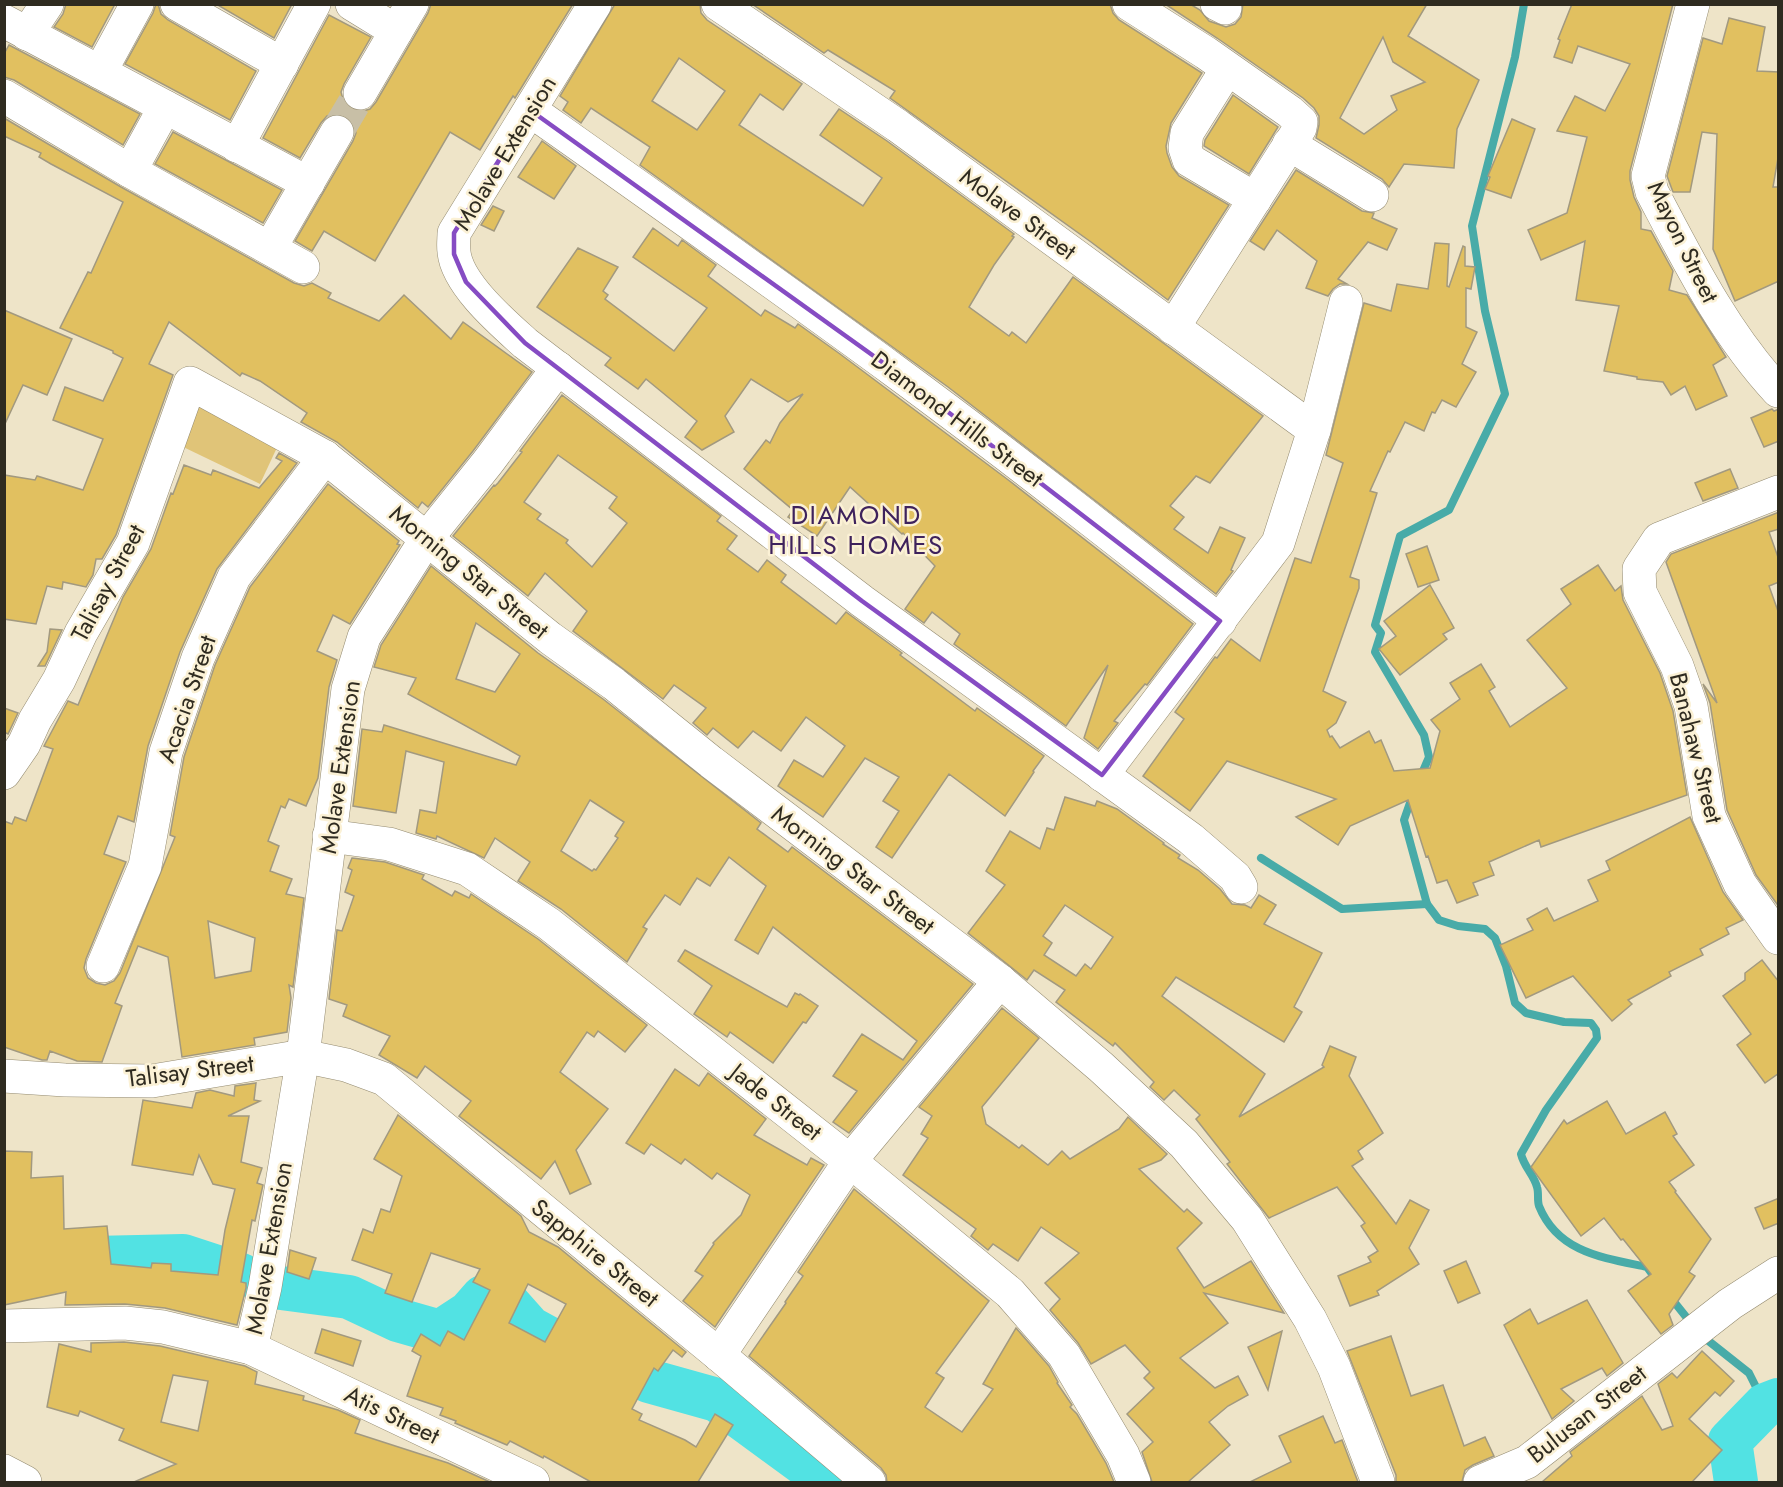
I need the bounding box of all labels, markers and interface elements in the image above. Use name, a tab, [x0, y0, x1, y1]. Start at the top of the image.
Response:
street label: Molave Extension	[445, 69, 565, 237]
street label: Molave Street	[953, 159, 1084, 268]
street label: Mayon Street	[1639, 175, 1728, 309]
street label: Diamond Hills Street	[864, 342, 1051, 495]
street label: Morning Star Street	[382, 496, 557, 647]
district label: DIAMOND HILLS HOMES	[768, 496, 944, 564]
street label: Talisay Street	[62, 518, 153, 648]
street label: Acacia Street	[148, 630, 225, 767]
street label: Banahaw Street	[1661, 669, 1732, 827]
street label: Molave Extension	[310, 678, 369, 856]
street label: Morning Star Street	[764, 797, 942, 943]
street label: Talisay Street	[124, 1045, 256, 1096]
street label: Jade Street	[721, 1053, 830, 1149]
street label: Molave Extension	[236, 1159, 301, 1337]
street label: Sapphire Street	[524, 1190, 667, 1315]
street label: Bulusan Street	[1520, 1356, 1654, 1471]
street label: Atis Street	[339, 1376, 446, 1453]

